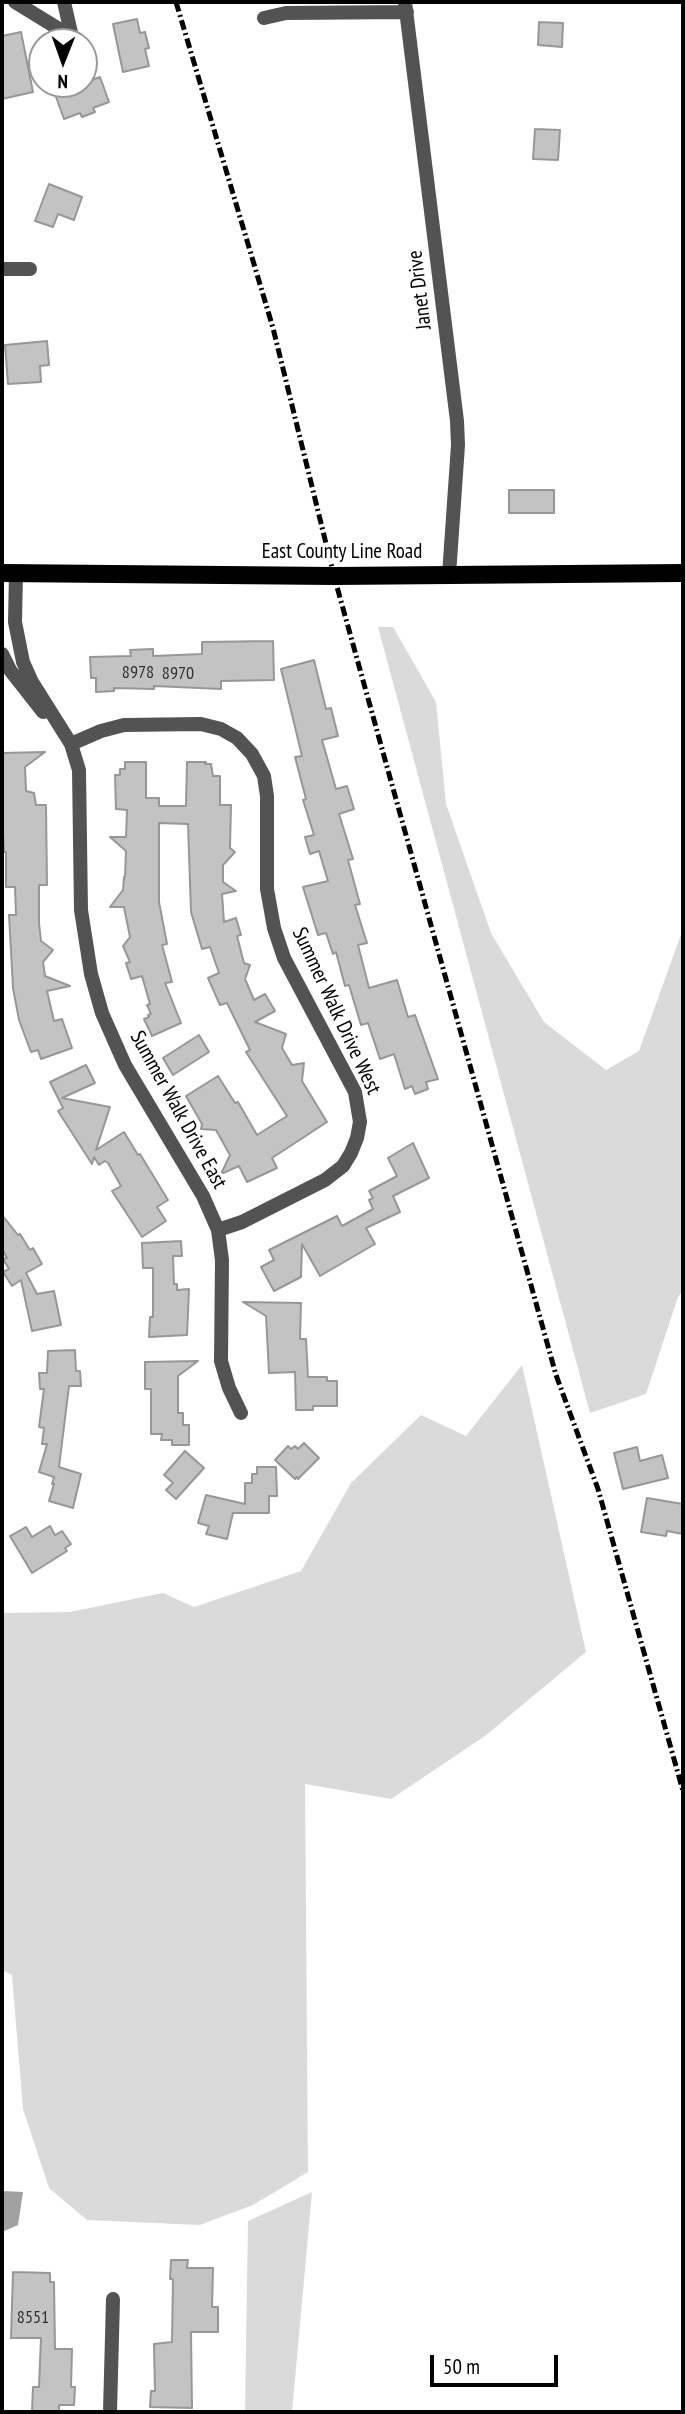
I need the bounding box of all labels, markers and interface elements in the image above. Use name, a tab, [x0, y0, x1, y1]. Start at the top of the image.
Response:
north arrow	[28, 28, 98, 98]
text: N	[57, 70, 68, 94]
street label: Janet Drive	[403, 249, 437, 331]
street label: East County Line Road	[262, 539, 422, 565]
house number: 8978	[122, 662, 154, 684]
house number: 8970	[162, 663, 194, 685]
street label: Summer Walk Drive West	[286, 924, 386, 1098]
street label: Summer Walk Drive East	[124, 1027, 232, 1193]
house number: 8551	[17, 2307, 49, 2329]
scale bar	[433, 2340, 561, 2384]
text: 50 m	[443, 2353, 480, 2380]

